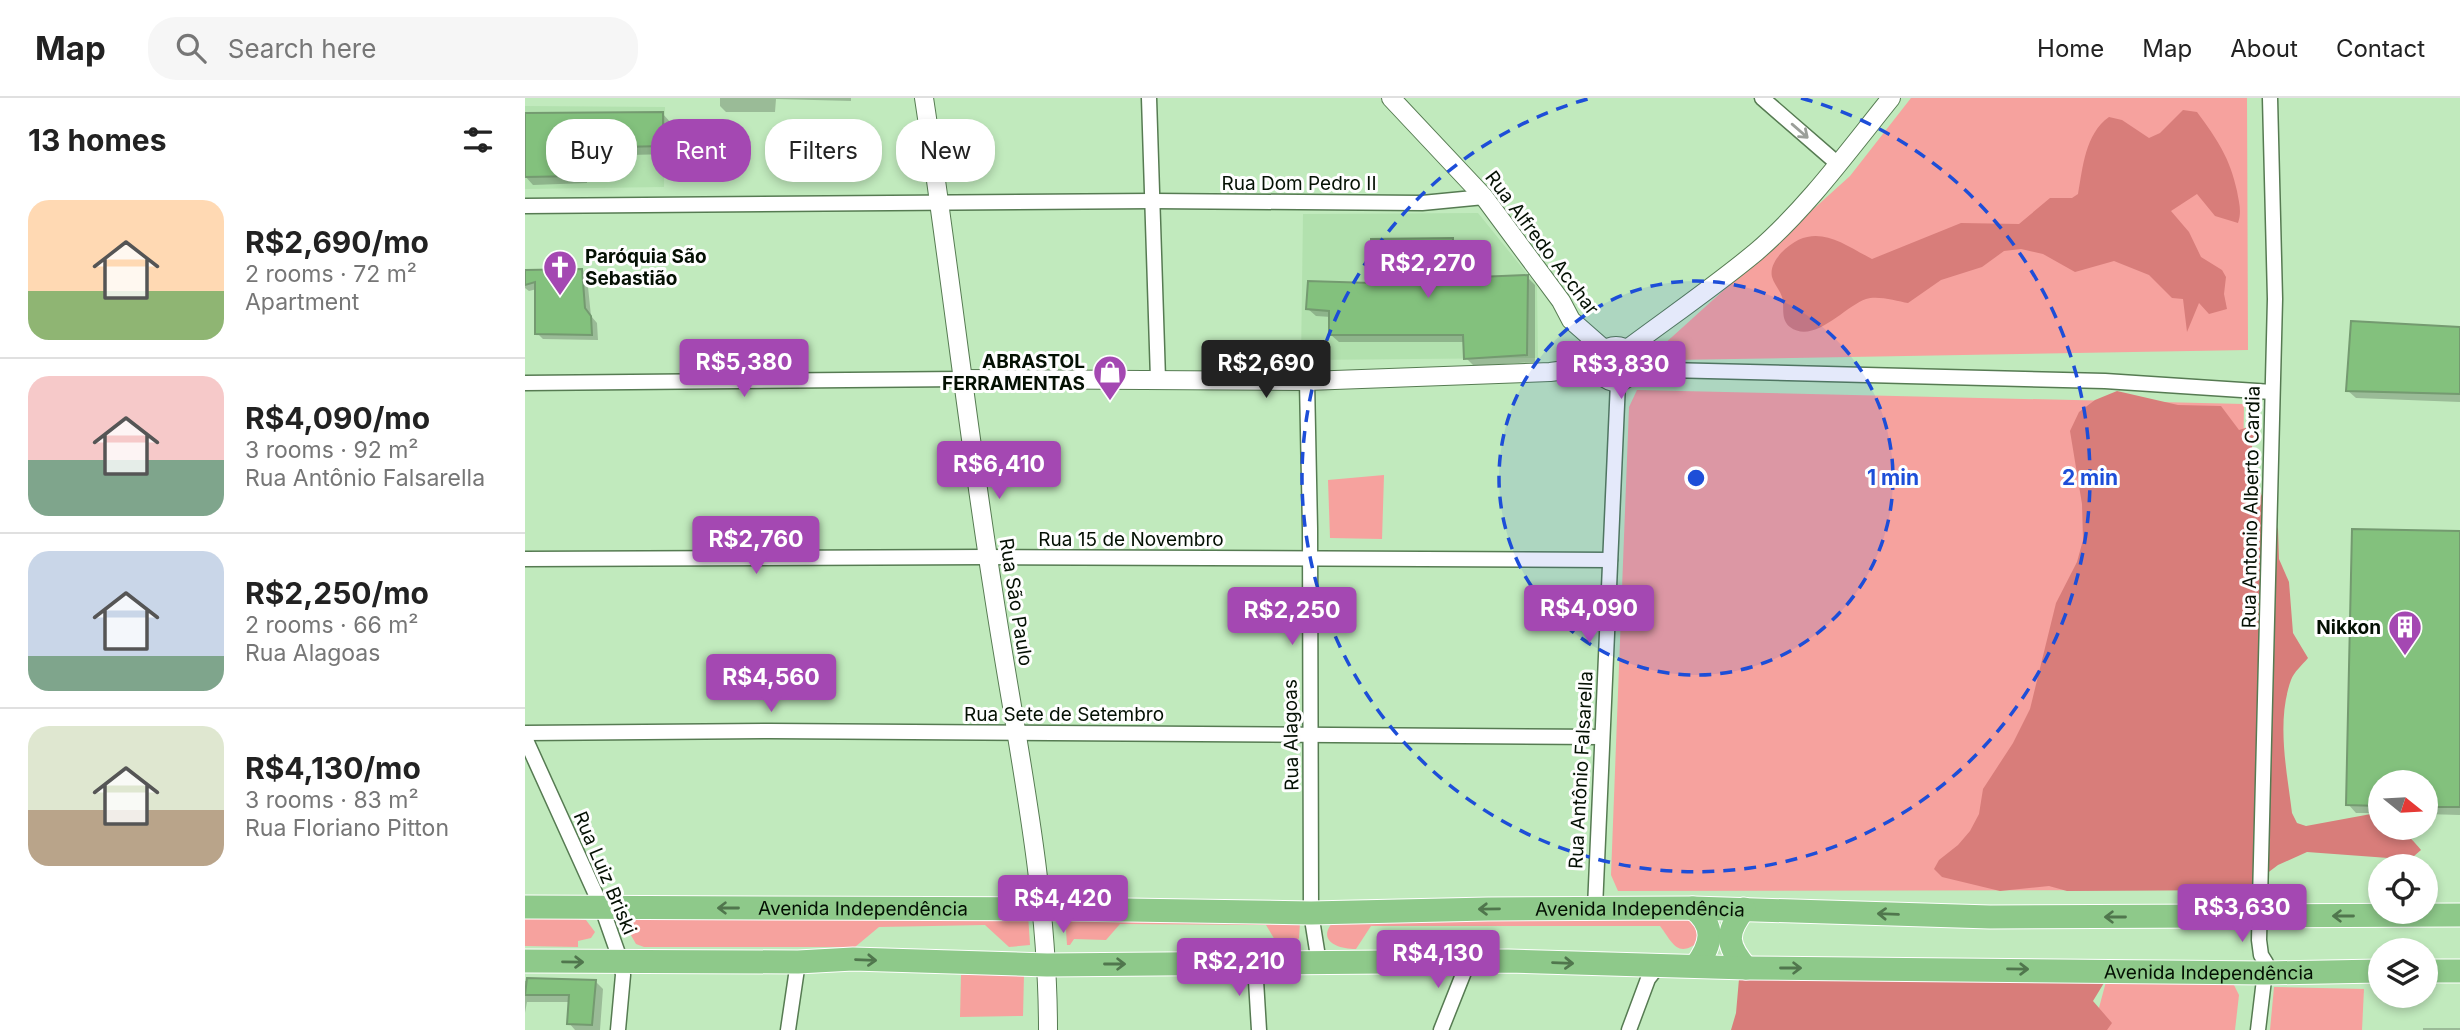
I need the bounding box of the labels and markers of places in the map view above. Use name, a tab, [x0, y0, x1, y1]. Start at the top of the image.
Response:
pin: R$2,270	[1363, 240, 1493, 300]
place label: Paróquia São Sebastião	[585, 245, 707, 290]
church icon: Paróquia São Sebastião	[541, 248, 579, 297]
pin: R$5,380	[679, 340, 809, 399]
pin: R$2,690	[1201, 341, 1331, 400]
pin: R$3,830	[1556, 342, 1686, 401]
place label: ABRASTOL FERRAMENTAS	[942, 350, 1085, 395]
shop icon: ABRASTOL FERRAMENTAS	[1091, 353, 1129, 402]
pin: R$6,410	[934, 442, 1064, 501]
centre of rings	[1684, 466, 1708, 490]
pin: R$2,760	[691, 517, 821, 576]
pin: R$4,090	[1524, 586, 1654, 645]
pin: R$2,250	[1227, 588, 1357, 647]
building icon: Nikkon	[2386, 608, 2424, 657]
place label: Nikkon	[2316, 616, 2381, 639]
pin: R$4,560	[706, 654, 836, 714]
pin: R$4,420	[998, 876, 1128, 935]
pin: R$3,630	[2177, 884, 2307, 944]
pin: R$4,130	[1373, 930, 1503, 990]
pin: R$2,210	[1174, 939, 1304, 998]

